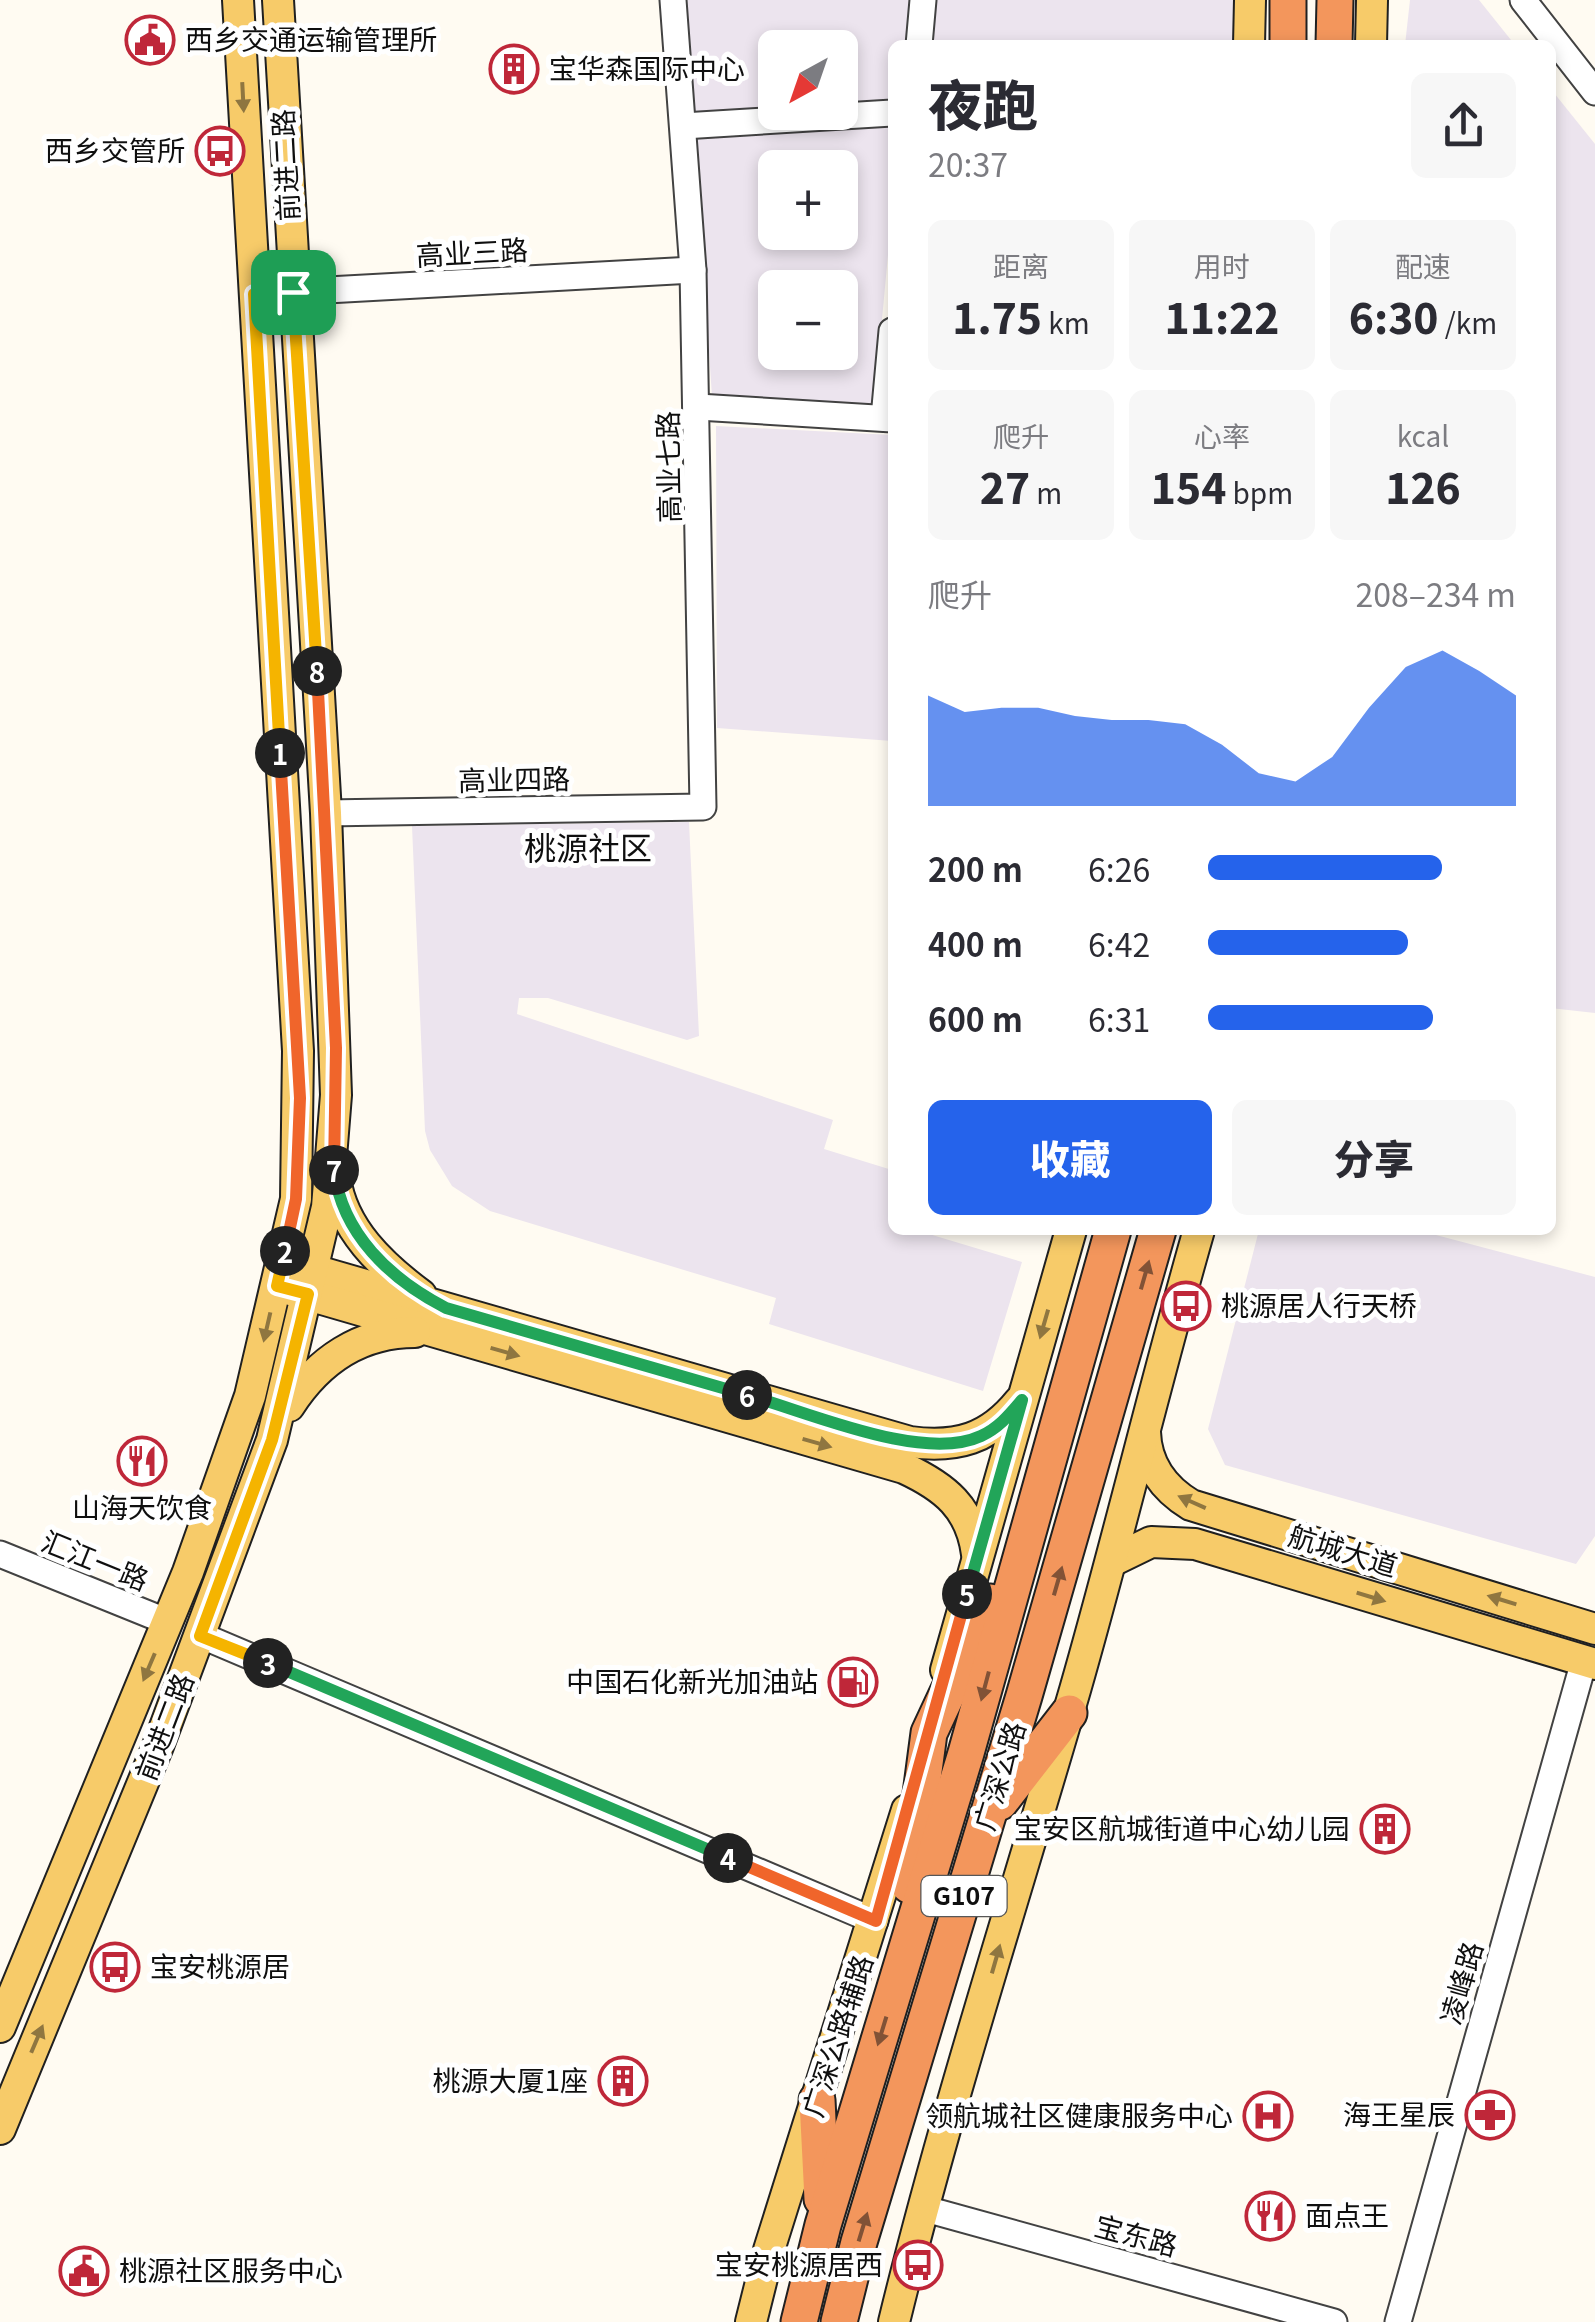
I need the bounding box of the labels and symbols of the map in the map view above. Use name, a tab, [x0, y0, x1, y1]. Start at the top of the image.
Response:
public building icon: 西乡交通运输管理所	[124, 14, 176, 66]
place label: 西乡交通运输管理所	[185, 18, 437, 58]
north arrow	[758, 30, 858, 130]
building icon: 宝华森国际中心	[488, 43, 540, 95]
place label: 宝华森国际中心	[549, 47, 745, 87]
one-way arrow	[236, 82, 252, 114]
street label: 前进二路	[261, 108, 307, 222]
bus stop icon: 西乡交管所	[194, 125, 246, 177]
place label: 西乡交管所	[45, 129, 185, 169]
street label: 高业三路	[415, 228, 529, 274]
pin	[251, 250, 336, 335]
street label: 高业七路	[646, 411, 688, 523]
pin: 8	[292, 646, 342, 696]
pin: 1	[255, 728, 305, 778]
street label: 高业四路	[458, 757, 570, 799]
district label: 桃源社区	[524, 823, 652, 869]
pin: 7	[309, 1145, 359, 1195]
pin: 2	[260, 1226, 310, 1276]
one-way arrow	[1138, 1259, 1154, 1290]
bus stop icon: 桃源居人行天桥	[1160, 1280, 1212, 1332]
place label: 桃源居人行天桥	[1221, 1284, 1417, 1324]
one-way arrow	[1036, 1309, 1051, 1339]
one-way arrow	[259, 1312, 274, 1343]
one-way arrow	[490, 1345, 521, 1360]
pin: 6	[722, 1370, 772, 1420]
restaurant icon: 山海天饮食	[116, 1435, 168, 1487]
one-way arrow	[802, 1436, 833, 1451]
place label: 山海天饮食	[72, 1486, 212, 1526]
one-way arrow	[1177, 1494, 1206, 1511]
street label: 航城大道	[1284, 1514, 1403, 1585]
street label: 汇江一路	[36, 1520, 155, 1599]
one-way arrow	[1051, 1565, 1066, 1596]
pin: 5	[942, 1569, 992, 1619]
one-way arrow	[1357, 1590, 1387, 1605]
one-way arrow	[1486, 1592, 1517, 1607]
pin: 3	[243, 1638, 293, 1688]
one-way arrow	[141, 1652, 157, 1682]
fuel station icon: 中国石化新光加油站	[827, 1656, 879, 1708]
place label: 中国石化新光加油站	[566, 1660, 818, 1700]
street label: 前进二路	[124, 1667, 202, 1786]
one-way arrow	[976, 1671, 992, 1702]
street label: 广深公路	[963, 1716, 1034, 1835]
building icon: 宝安区航城街道中心幼儿园	[1359, 1803, 1411, 1855]
place label: 宝安区航城街道中心幼儿园	[1014, 1807, 1350, 1847]
pin: 4	[703, 1833, 753, 1883]
road number: G107	[922, 1876, 1006, 1916]
street label: 凌峰路	[1429, 1937, 1491, 2028]
bus stop icon: 宝安桃源居	[89, 1941, 141, 1993]
one-way arrow	[989, 1943, 1004, 1973]
place label: 宝安桃源居	[150, 1945, 290, 1985]
street label: 广深公路辅路	[791, 1949, 881, 2121]
one-way arrow	[874, 2016, 889, 2047]
one-way arrow	[30, 2024, 46, 2054]
building icon: 桃源大厦1座	[597, 2055, 649, 2107]
place label: 桃源大厦1座	[432, 2059, 588, 2099]
pharmacy icon: 海王星辰	[1464, 2089, 1516, 2141]
hospital icon: 领航城社区健康服务中心	[1242, 2090, 1294, 2142]
place label: 海王星辰	[1343, 2093, 1455, 2133]
place label: 领航城社区健康服务中心	[925, 2094, 1233, 2134]
restaurant icon: 面点王	[1244, 2190, 1296, 2242]
place label: 面点王	[1305, 2194, 1389, 2234]
street label: 宝东路	[1091, 2204, 1182, 2264]
one-way arrow	[856, 2212, 871, 2242]
bus stop icon: 宝安桃源居西	[892, 2239, 944, 2291]
place label: 宝安桃源居西	[715, 2243, 883, 2283]
public building icon: 桃源社区服务中心	[58, 2245, 110, 2297]
place label: 桃源社区服务中心	[119, 2249, 343, 2289]

